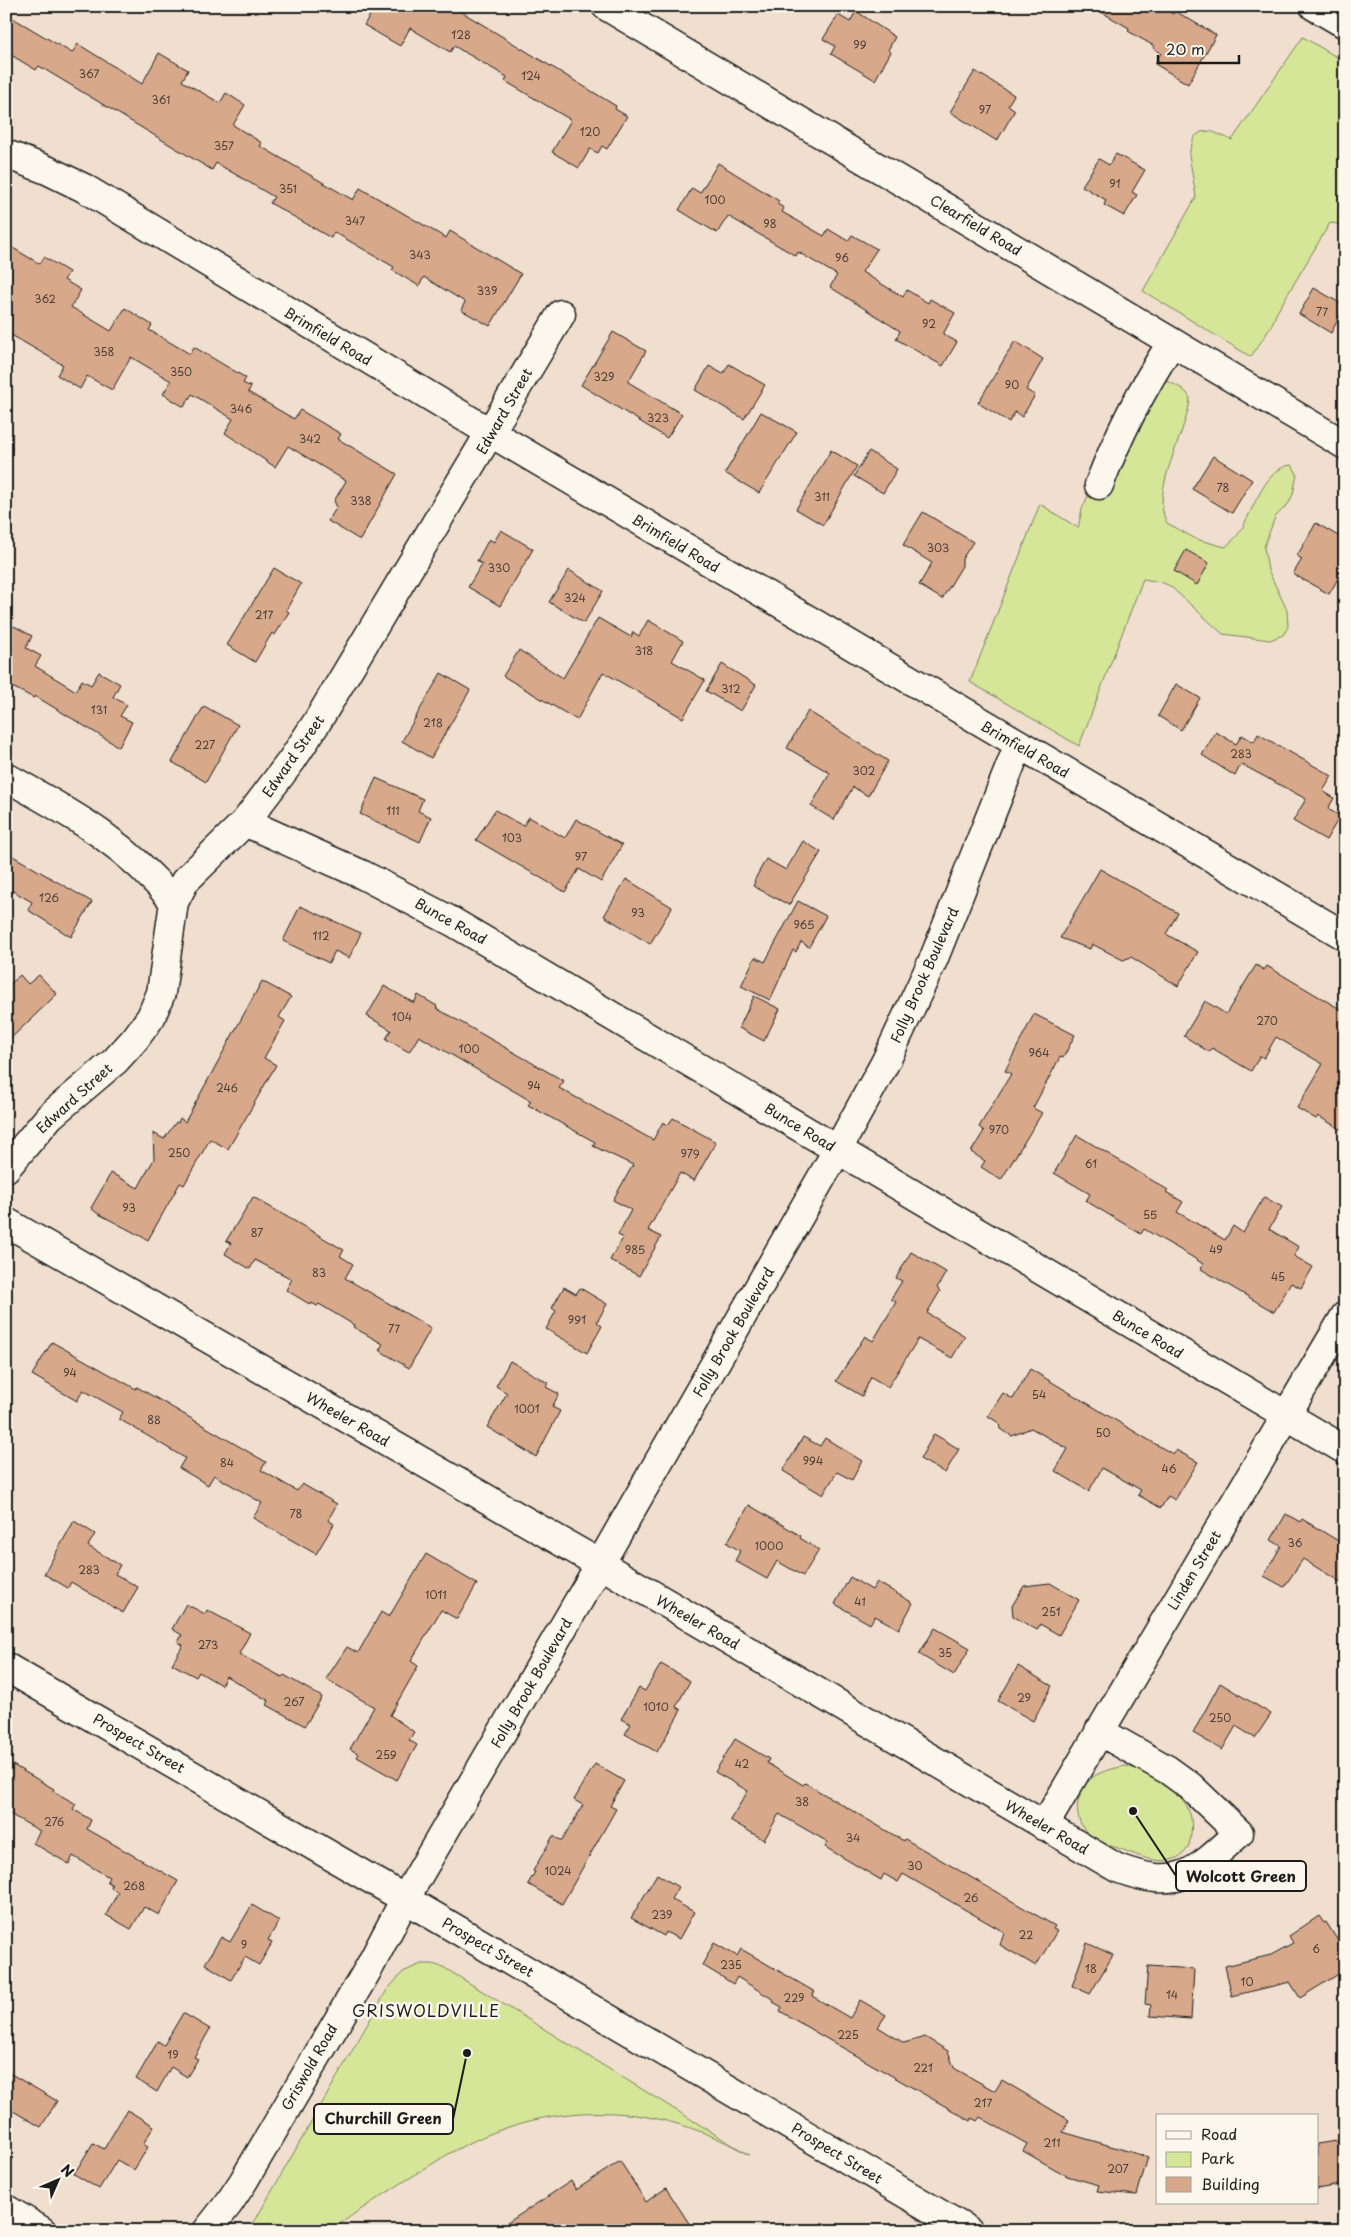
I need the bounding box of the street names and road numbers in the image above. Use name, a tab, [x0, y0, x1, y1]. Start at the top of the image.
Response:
street label: Clearfield Road	[926, 189, 1026, 261]
street label: Brimfield Road	[280, 302, 376, 371]
street label: Edward Street	[471, 364, 537, 458]
street label: Brimfield Road	[628, 509, 724, 578]
street label: Edward Street	[257, 710, 329, 801]
street label: Brimfield Road	[977, 715, 1073, 783]
street label: Bunce Road	[411, 893, 491, 949]
street label: Folly Brook Boulevard	[885, 903, 964, 1046]
street label: Edward Street	[31, 1058, 117, 1138]
street label: Bunce Road	[761, 1098, 839, 1156]
street label: Folly Brook Boulevard	[687, 1263, 779, 1401]
street label: Bunce Road	[1109, 1305, 1187, 1363]
street label: Wheeler Road	[302, 1387, 394, 1451]
street label: Linden Street	[1162, 1526, 1226, 1614]
street label: Wheeler Road	[652, 1590, 744, 1654]
street label: Folly Brook Boulevard	[485, 1614, 577, 1752]
street label: Prospect Street	[89, 1708, 189, 1778]
street label: Wheeler Road	[1001, 1795, 1093, 1859]
street label: Prospect Street	[438, 1912, 538, 1982]
street label: Griswold Road	[276, 2020, 342, 2114]
street label: Prospect Street	[787, 2117, 887, 2189]

